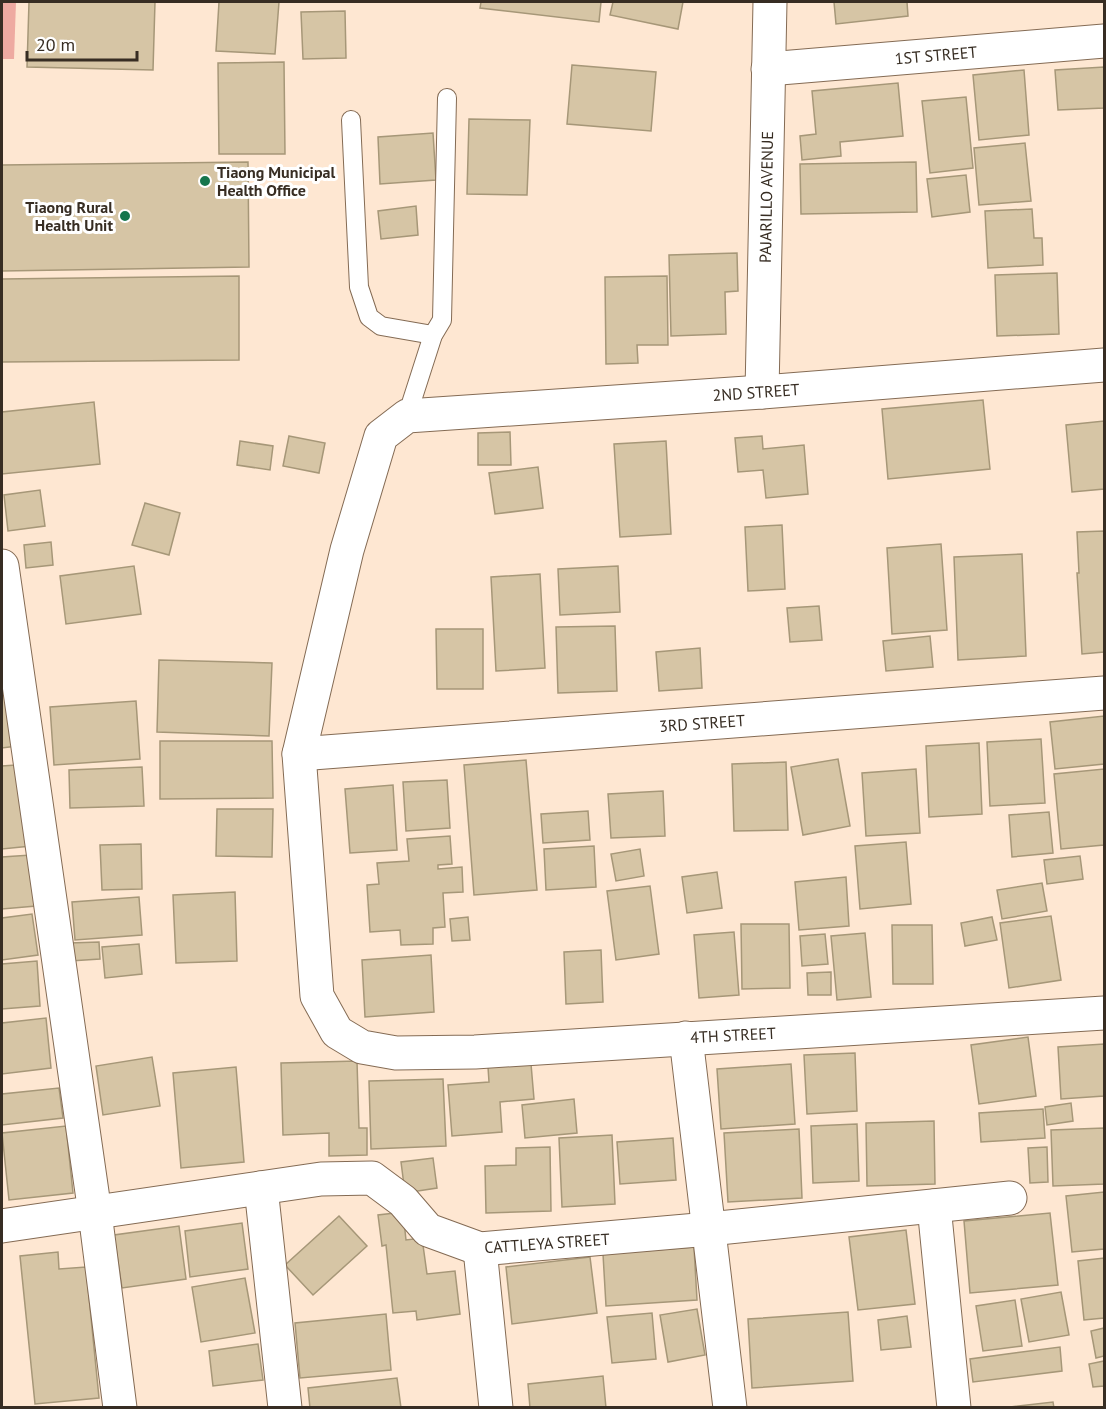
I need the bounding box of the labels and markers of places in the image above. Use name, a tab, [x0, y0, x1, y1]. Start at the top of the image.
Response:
place label: Tiaong Municipal Health Office	[217, 162, 336, 200]
marker: Tiaong Municipal Health Office	[198, 174, 212, 188]
place label: Tiaong Rural Health Unit	[25, 197, 113, 235]
marker: Tiaong Rural Health Unit	[118, 209, 132, 223]

